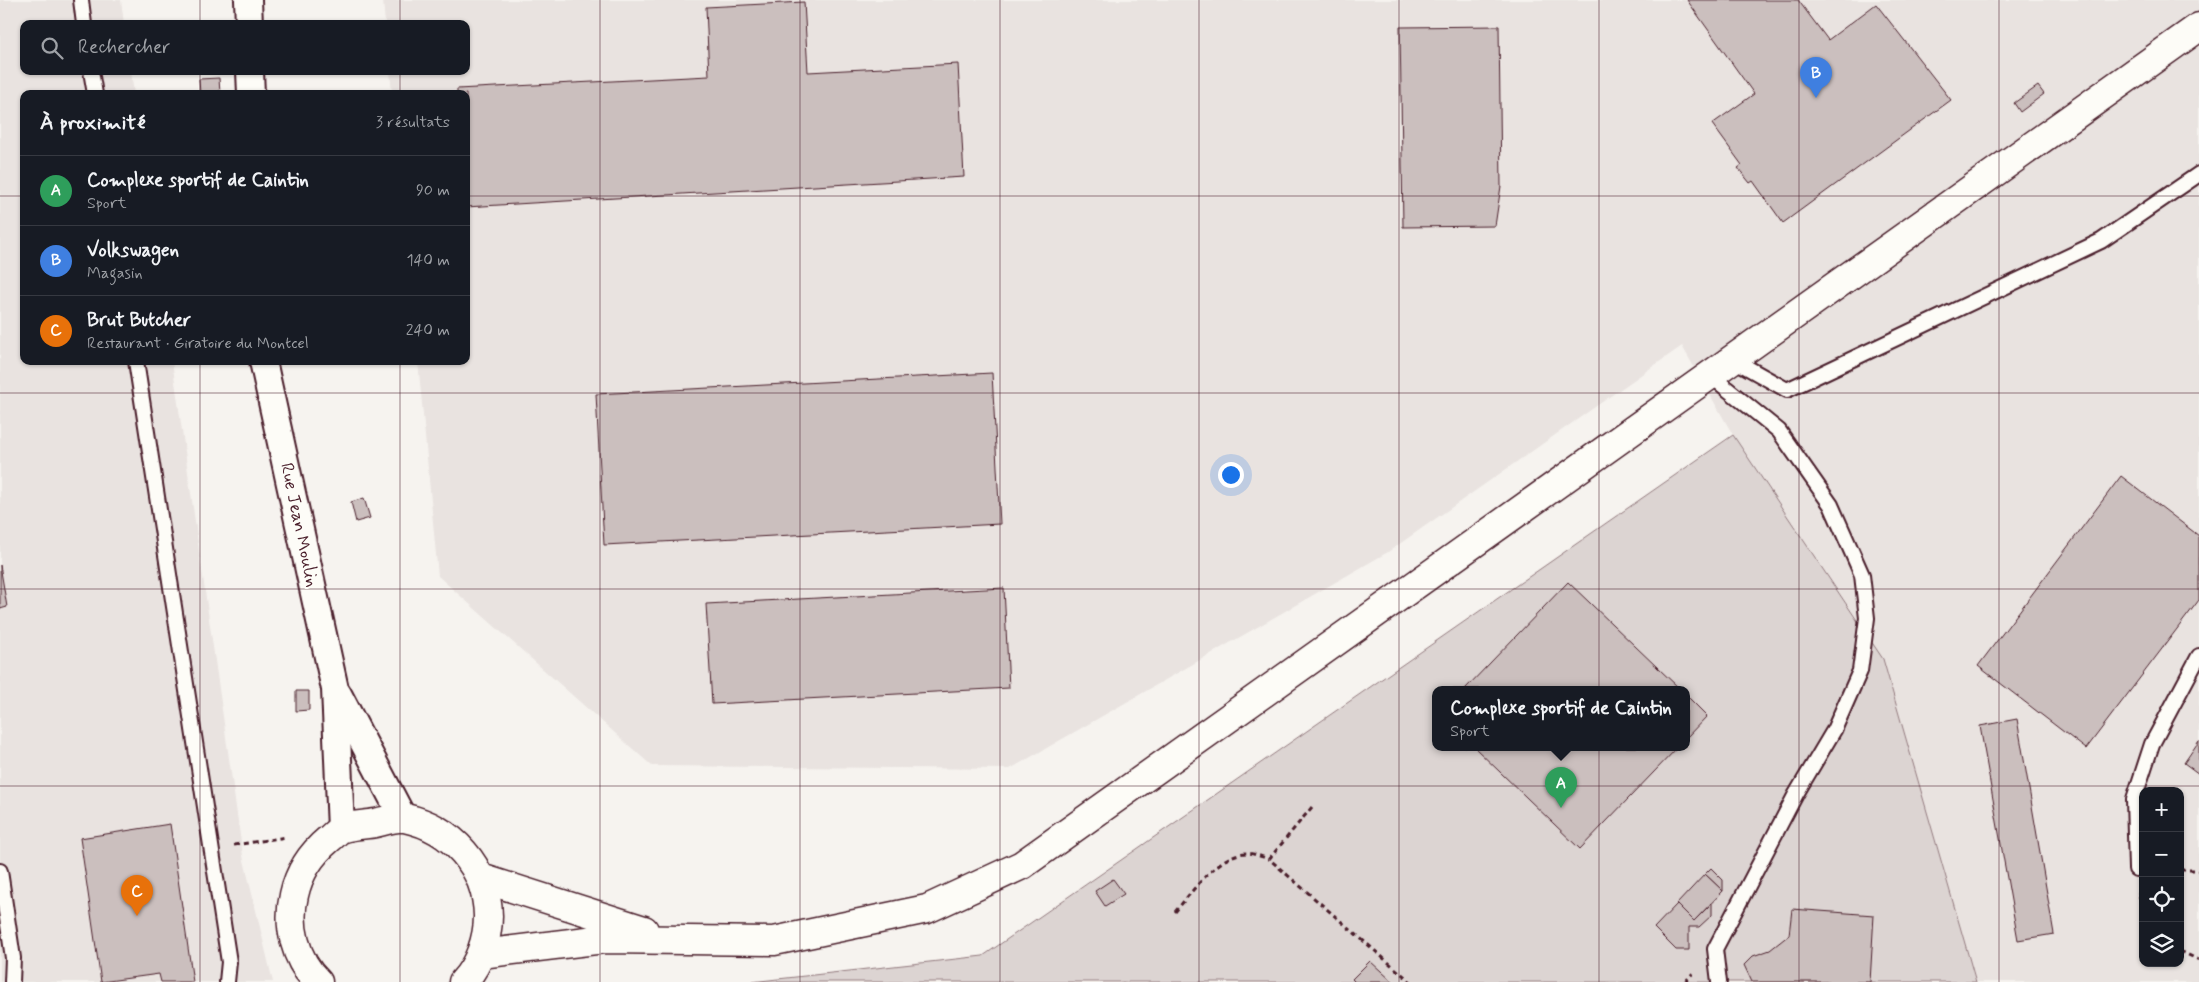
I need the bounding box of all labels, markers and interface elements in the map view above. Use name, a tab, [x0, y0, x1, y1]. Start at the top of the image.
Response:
search box	[20, 20, 470, 75]
icon: search	[38, 34, 66, 62]
text: Rechercher	[78, 35, 170, 60]
pin: B	[1800, 57, 1832, 98]
text: À proximité	[40, 109, 146, 137]
text: 3 résultats	[376, 112, 450, 133]
text: Complexe sportif de Caintin	[87, 168, 309, 193]
text: A	[51, 180, 61, 201]
text: 90 m	[416, 180, 450, 201]
text: Sport	[87, 193, 127, 214]
text: Volkswagen	[87, 238, 179, 263]
text: B	[51, 250, 61, 271]
text: 140 m	[406, 250, 450, 271]
text: Magasin	[87, 263, 143, 284]
text: Brut Butcher	[87, 308, 191, 333]
text: C	[50, 320, 62, 341]
text: 240 m	[406, 320, 450, 341]
text: Restaurant · Giratoire du Montcel	[87, 333, 309, 354]
street label: Rue Jean Moulin	[274, 461, 324, 589]
your location	[1218, 462, 1244, 488]
popup	[1432, 686, 1690, 751]
text: Complexe sportif de Caintin	[1450, 696, 1672, 721]
text: Sport	[1450, 721, 1490, 742]
pin: A	[1545, 767, 1577, 808]
map controls	[2139, 787, 2184, 967]
button: +	[2139, 787, 2184, 832]
button: −	[2139, 832, 2184, 877]
pin: C	[121, 875, 153, 916]
button: locate	[2139, 877, 2184, 922]
button: layers	[2139, 922, 2184, 967]

